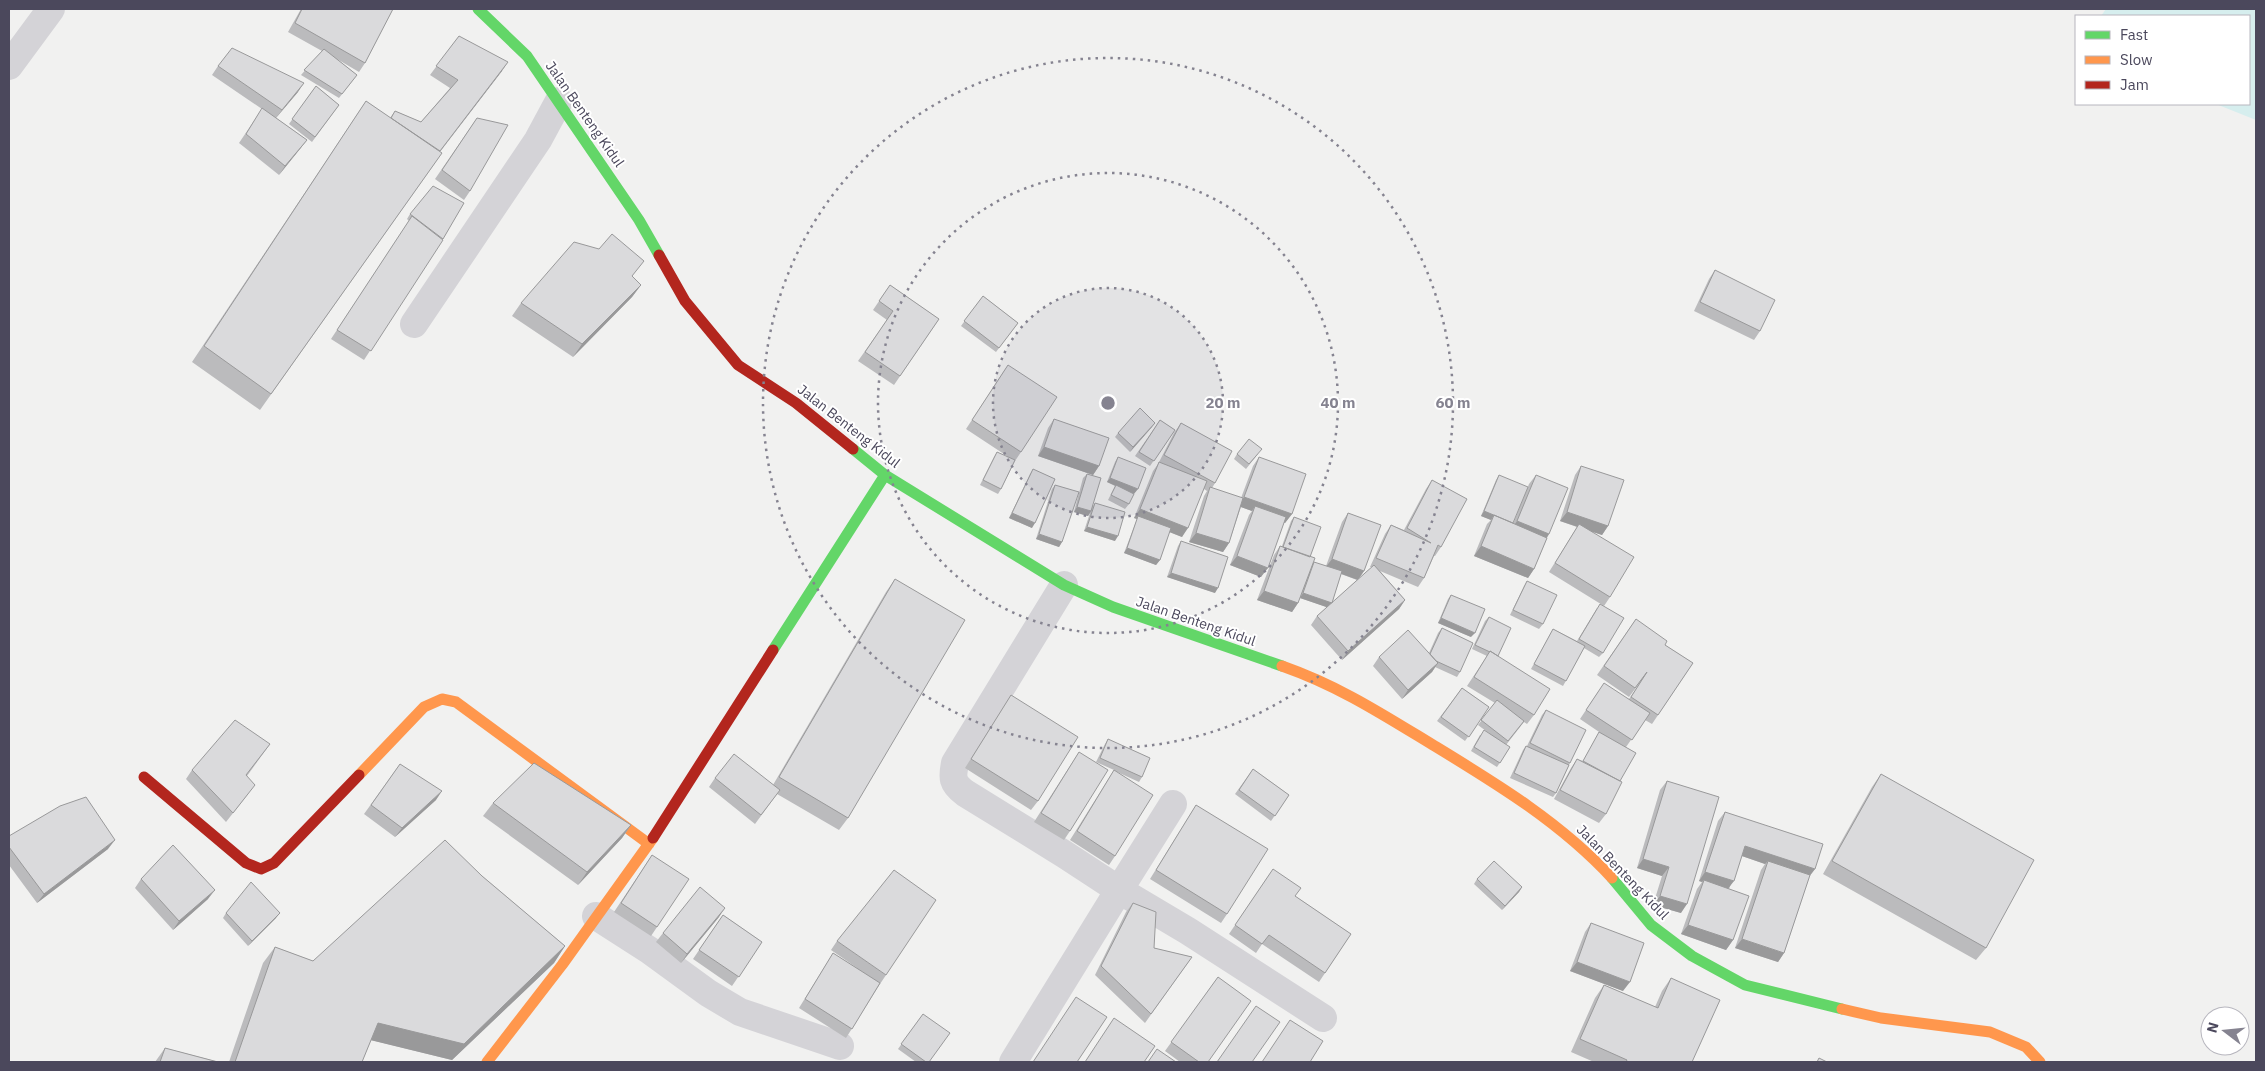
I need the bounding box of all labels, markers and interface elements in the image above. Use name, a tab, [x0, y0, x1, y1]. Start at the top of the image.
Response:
legend	[2075, 15, 2250, 105]
text: Fast	[2120, 25, 2148, 44]
text: Slow	[2120, 50, 2153, 69]
street label: Jalan Benteng Kidul	[542, 57, 628, 171]
text: Jam	[2120, 75, 2149, 94]
street label: Jalan Benteng Kidul	[794, 380, 904, 472]
text: 20 m	[1206, 393, 1240, 412]
text: 40 m	[1321, 393, 1355, 412]
text: 60 m	[1436, 393, 1470, 412]
centre of rings	[1099, 394, 1117, 412]
street label: Jalan Benteng Kidul	[1134, 592, 1258, 650]
street label: Jalan Benteng Kidul	[1573, 821, 1673, 923]
north arrow	[2200, 1006, 2250, 1056]
text: N	[2202, 1020, 2223, 1035]

